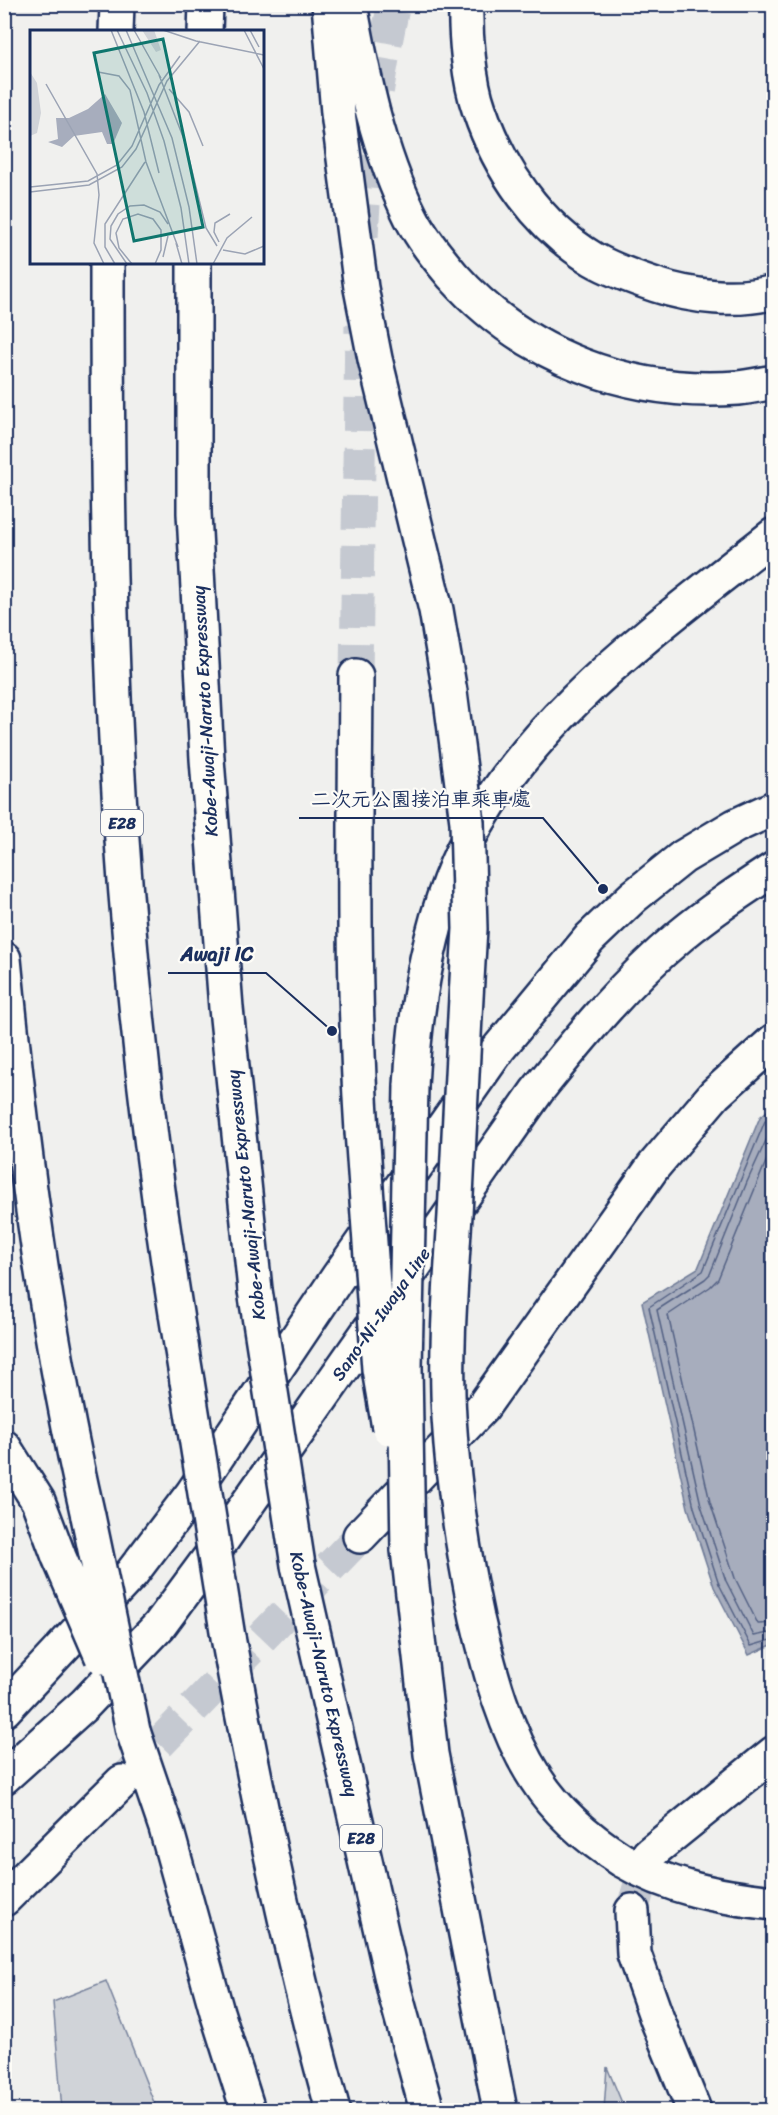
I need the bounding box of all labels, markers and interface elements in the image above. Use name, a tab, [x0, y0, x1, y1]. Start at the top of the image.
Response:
inset map	[30, 30, 264, 264]
street label: Kobe-Awaji-Naruto Expressway	[182, 584, 228, 837]
callout: 二次元公園接泊車乘車處	[299, 780, 543, 818]
text: 二次元公園接泊車乘車處	[311, 782, 531, 817]
road number: E28	[101, 810, 143, 836]
callout: Awaji IC	[168, 935, 266, 973]
text: Awaji IC	[180, 937, 254, 972]
street label: Kobe-Awaji-Naruto Expressway	[217, 1068, 275, 1322]
street label: Sano-Ni-Iwaya Line	[323, 1240, 439, 1388]
street label: Kobe-Awaji-Naruto Expressway	[280, 1548, 368, 1801]
road number: E28	[340, 1825, 382, 1851]

